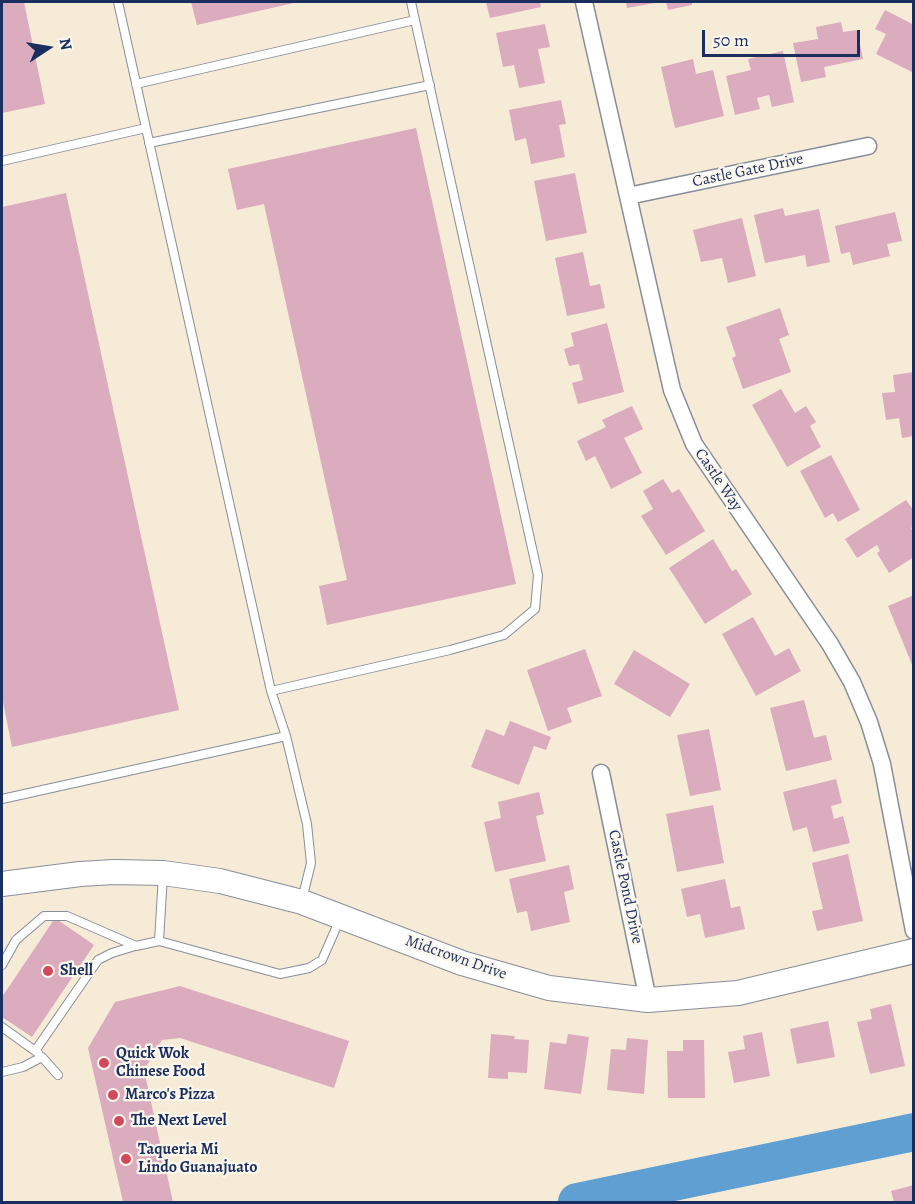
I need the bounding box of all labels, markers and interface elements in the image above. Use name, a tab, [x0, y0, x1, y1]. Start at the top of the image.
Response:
north arrow	[18, 18, 78, 78]
scale bar	[705, 18, 862, 56]
text: 50 m	[713, 28, 749, 52]
text: N	[54, 36, 78, 52]
street label: Castle Gate Drive	[691, 150, 805, 192]
street label: Castle Way	[690, 445, 746, 515]
street label: Castle Pond Drive	[604, 828, 646, 946]
street label: Midcrown Drive	[403, 932, 509, 984]
place label: Shell	[60, 961, 93, 981]
marker: Shell	[41, 964, 55, 978]
place label: Quick Wok Chinese Food	[116, 1044, 205, 1082]
marker: Quick Wok Chinese Food	[97, 1056, 111, 1070]
place label: Marco's Pizza	[125, 1085, 215, 1105]
marker: Marco's Pizza	[106, 1088, 120, 1102]
place label: The Next Level	[131, 1111, 227, 1131]
marker: The Next Level	[112, 1114, 126, 1128]
place label: Taqueria Mi Lindo Guanajuato	[138, 1140, 258, 1178]
marker: Taqueria Mi Lindo Guanajuato	[119, 1152, 133, 1166]

